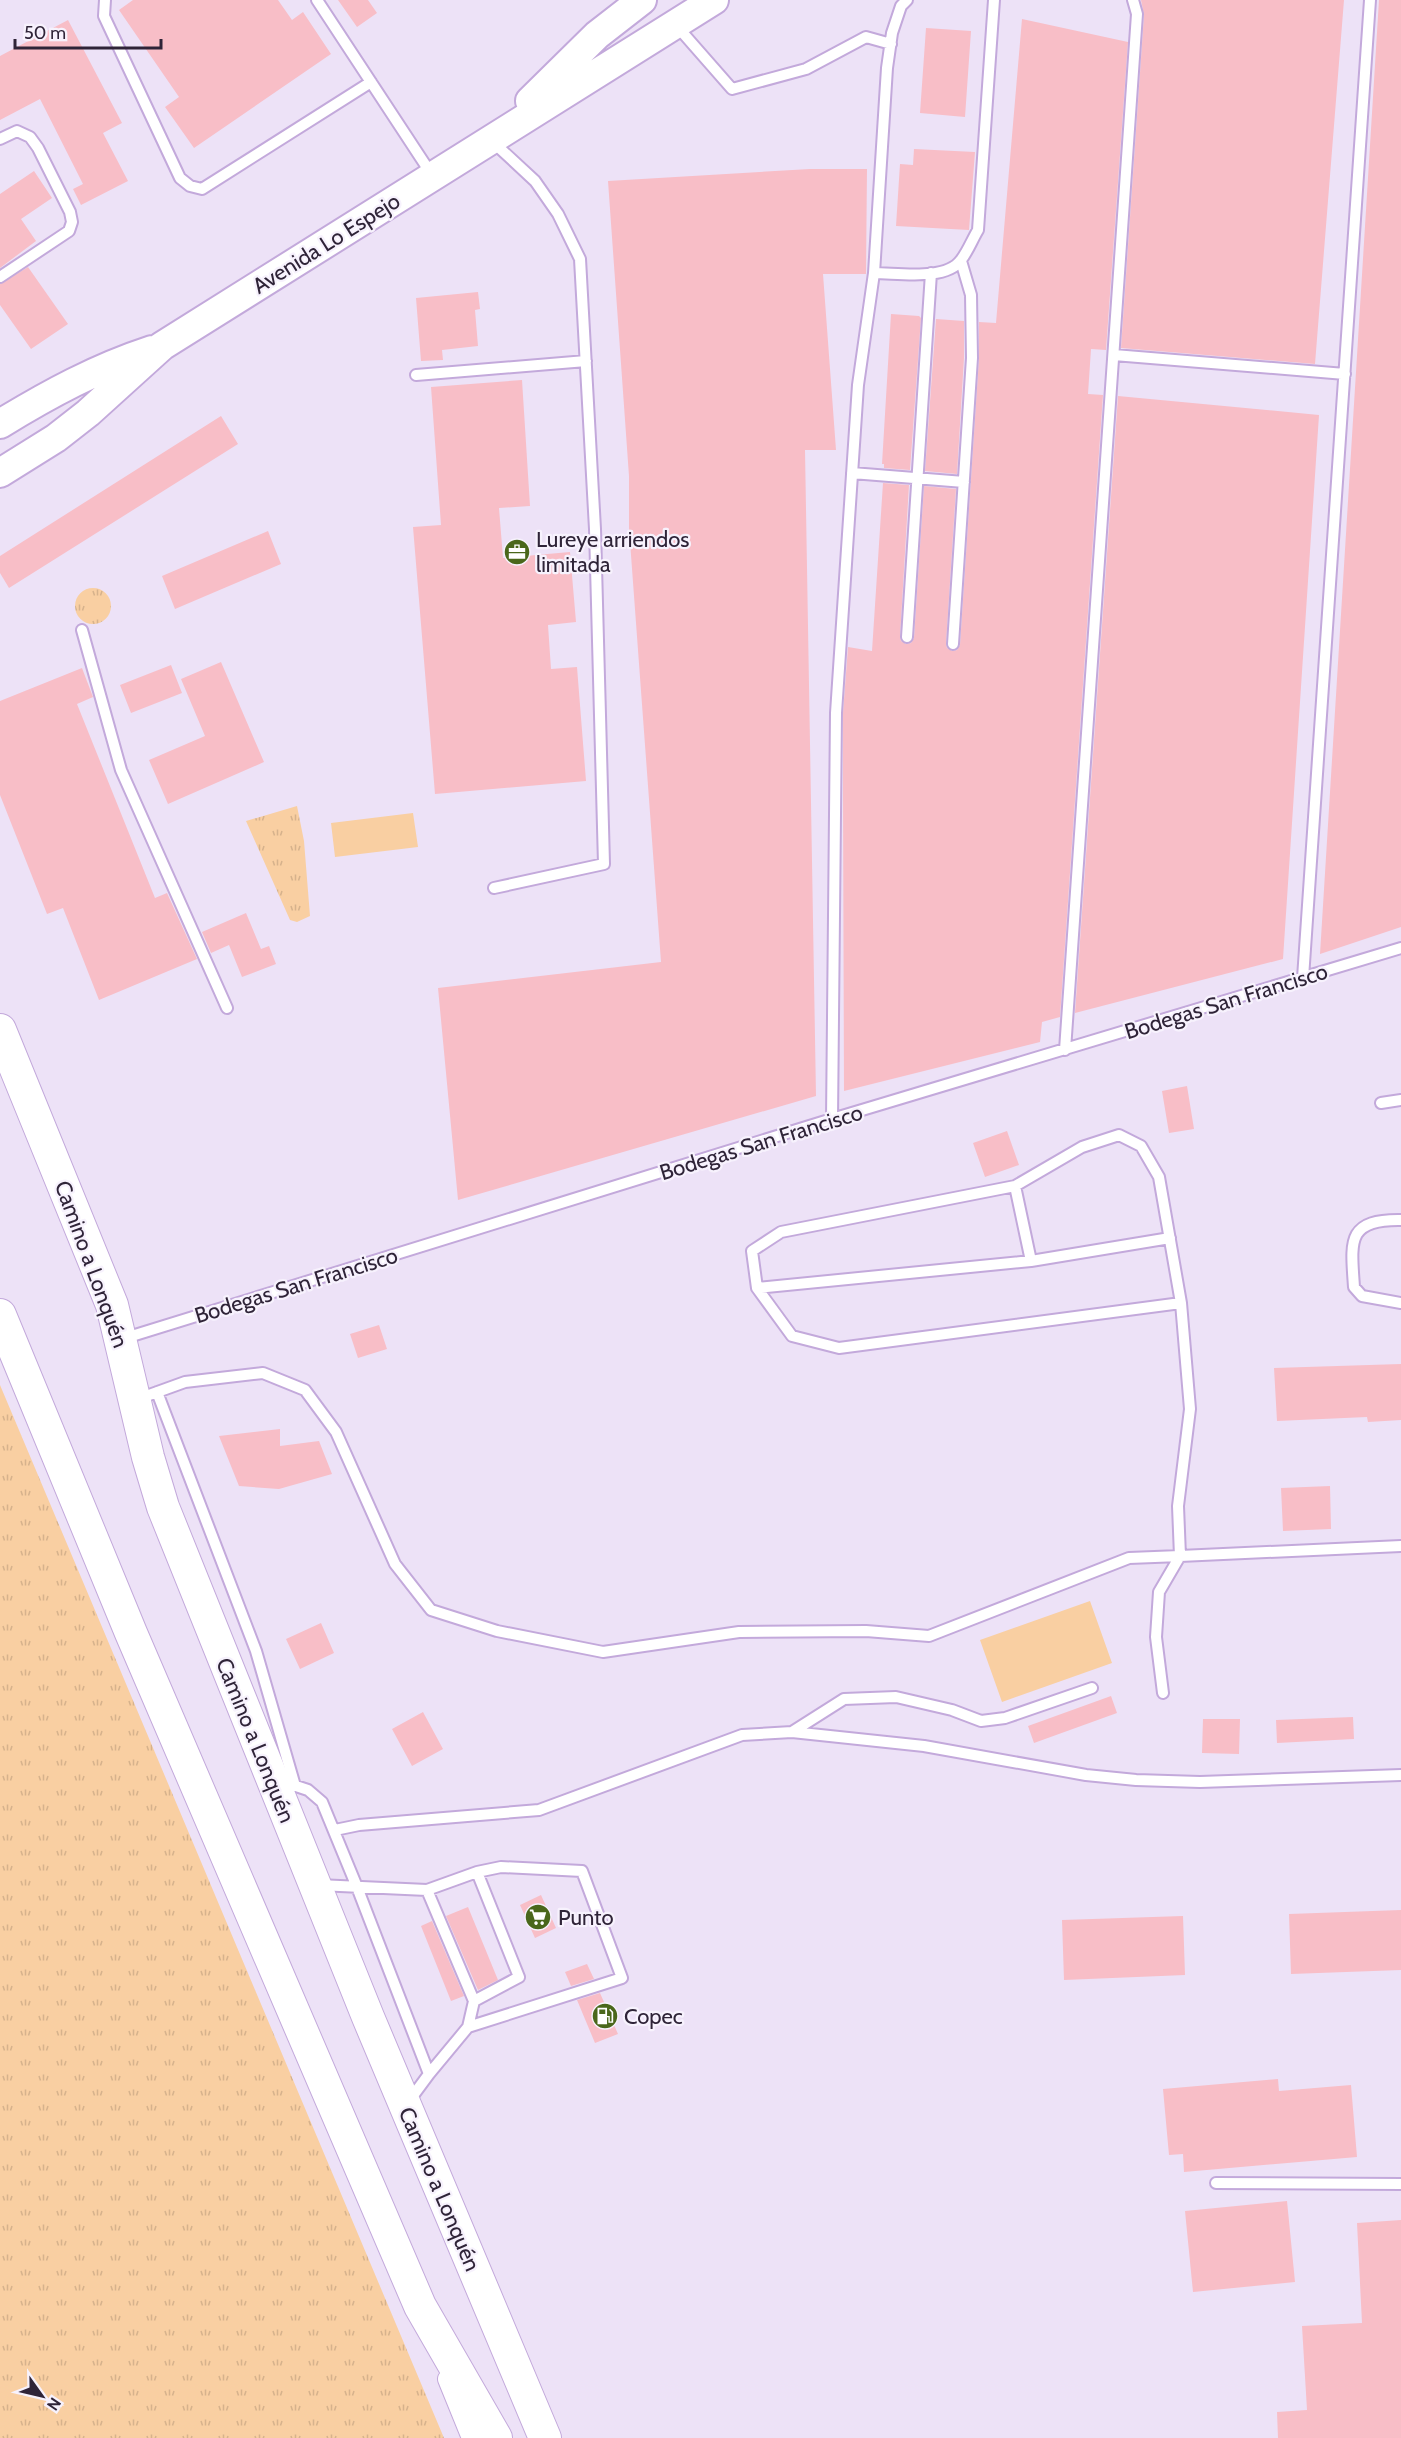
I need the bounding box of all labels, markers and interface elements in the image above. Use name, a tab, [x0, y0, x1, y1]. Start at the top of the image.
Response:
scale bar	[15, 12, 160, 50]
text: 50 m	[24, 22, 66, 44]
street label: Avenida Lo Espejo	[248, 187, 405, 300]
place label: Lureye arriendos limitada	[536, 526, 689, 578]
office icon: Lureye arriendos limitada	[502, 537, 532, 567]
street label: Bodegas San Francisco	[1121, 958, 1331, 1045]
street label: Bodegas San Francisco	[656, 1099, 866, 1186]
street label: Camino a Lonquén	[49, 1177, 134, 1351]
street label: Bodegas San Francisco	[191, 1242, 401, 1329]
street label: Camino a Lonquén	[210, 1654, 301, 1827]
supermarket icon: Punto	[523, 1902, 553, 1932]
place label: Punto	[558, 1904, 614, 1931]
fuel station icon: Copec	[590, 2001, 620, 2031]
place label: Copec	[624, 2003, 683, 2030]
street label: Camino a Lonquén	[393, 2103, 486, 2275]
north arrow	[12, 2366, 72, 2426]
text: N	[43, 2394, 65, 2414]

